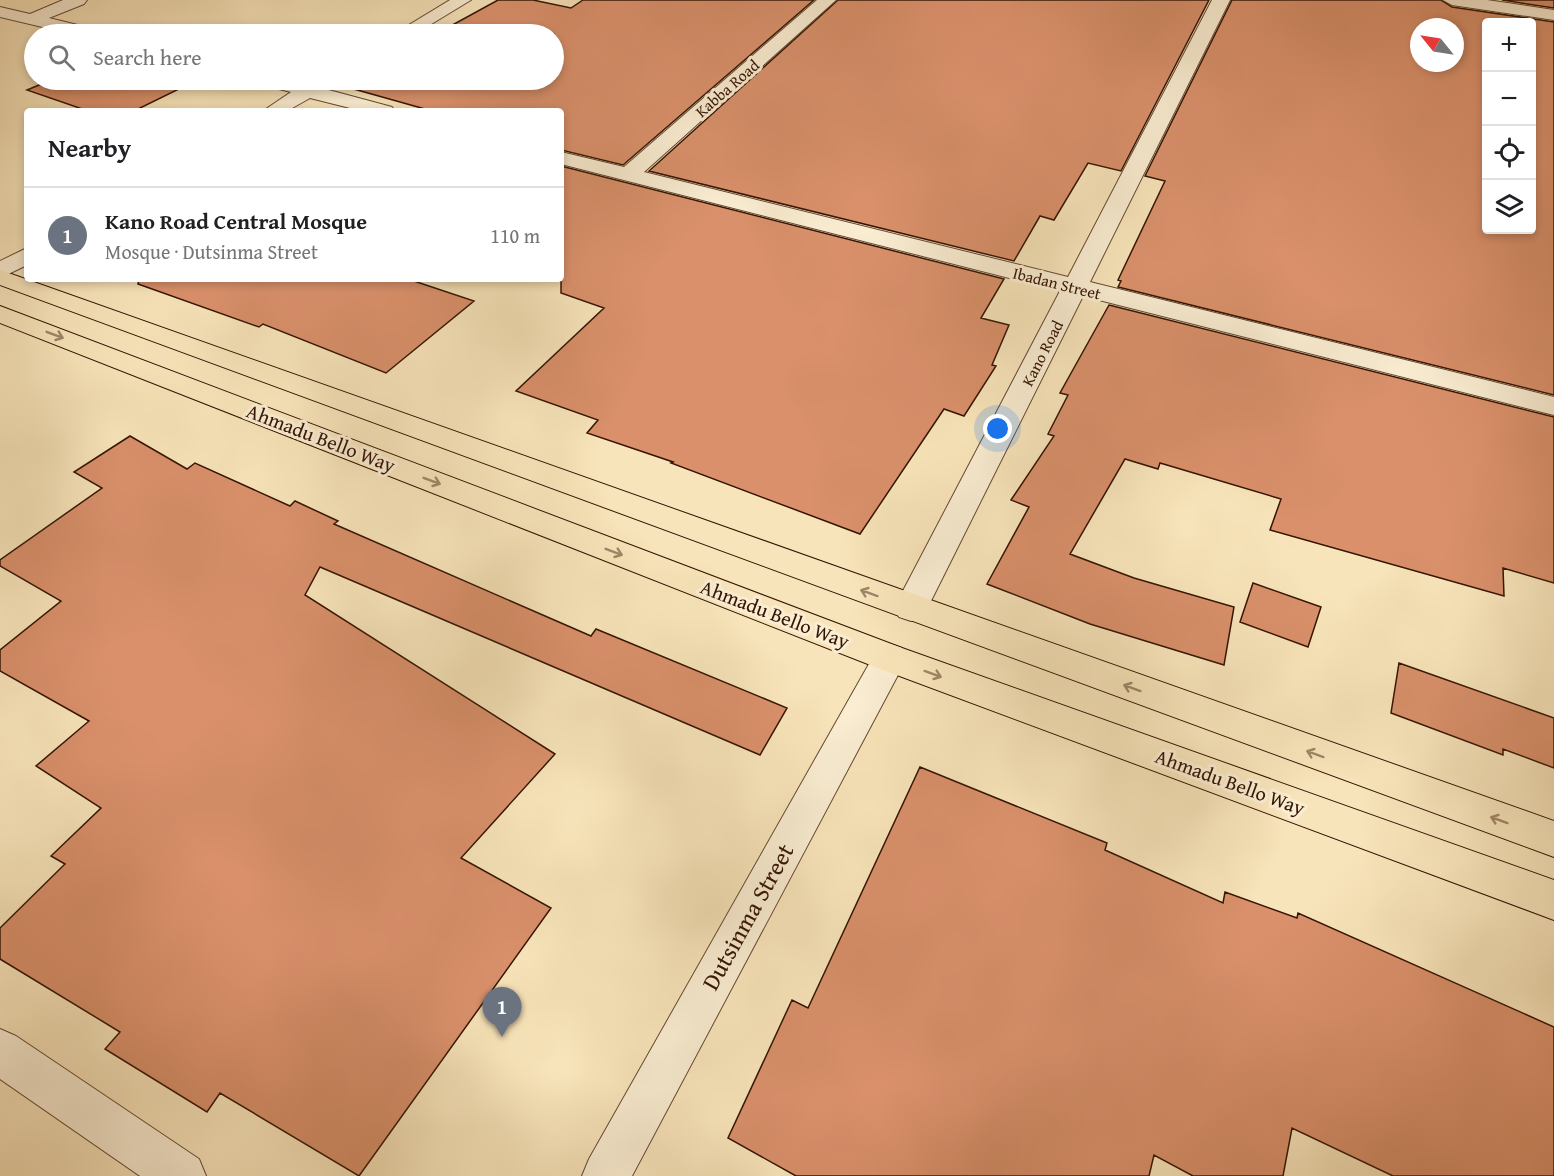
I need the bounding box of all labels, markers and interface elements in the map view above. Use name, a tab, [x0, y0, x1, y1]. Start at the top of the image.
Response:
north arrow	[1410, 18, 1464, 72]
map controls	[1482, 18, 1536, 234]
button: +	[1482, 18, 1536, 72]
search box	[24, 24, 564, 90]
icon: search	[45, 41, 78, 74]
text: Search here	[93, 41, 202, 73]
street label: Kabba Road	[690, 53, 765, 123]
button: −	[1482, 72, 1536, 126]
button: locate	[1482, 126, 1536, 180]
text: Nearby	[48, 128, 131, 167]
button: layers	[1482, 180, 1536, 234]
text: Kano Road Central Mosque	[105, 205, 367, 237]
text: 1	[62, 221, 73, 250]
text: 110 m	[490, 221, 540, 250]
text: Mosque · Dutsinma Street	[105, 237, 318, 266]
street label: Ibadan Street	[1011, 260, 1104, 306]
street label: Kano Road	[1015, 315, 1069, 390]
one-way arrow	[45, 330, 63, 341]
street label: Ahmadu Bello Way	[243, 396, 400, 479]
your location	[983, 414, 1012, 443]
one-way arrow	[423, 476, 441, 487]
one-way arrow	[604, 547, 623, 558]
street label: Ahmadu Bello Way	[697, 572, 854, 655]
one-way arrow	[861, 587, 879, 598]
one-way arrow	[924, 669, 942, 680]
one-way arrow	[1123, 681, 1142, 692]
street label: Ahmadu Bello Way	[1151, 741, 1309, 822]
one-way arrow	[1307, 747, 1325, 758]
one-way arrow	[1490, 813, 1509, 824]
street label: Dutsinma Street	[693, 837, 803, 996]
pin: 1	[482, 988, 522, 1037]

